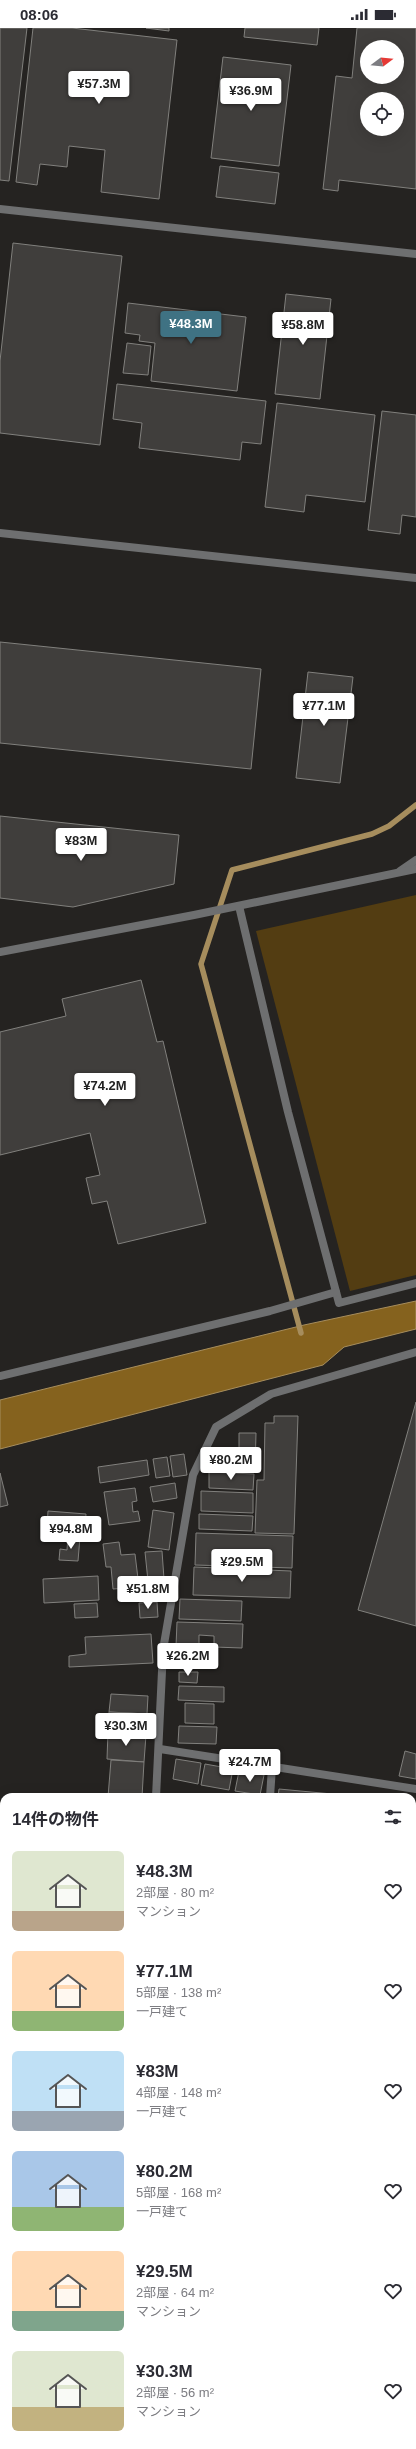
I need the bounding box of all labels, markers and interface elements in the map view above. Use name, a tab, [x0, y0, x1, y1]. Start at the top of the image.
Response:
text: 08:06	[20, 6, 58, 23]
north arrow	[360, 40, 404, 84]
map controls	[360, 40, 404, 136]
pin: ¥57.3M	[66, 71, 132, 105]
text: ¥57.3M	[77, 76, 121, 91]
pin: ¥36.9M	[218, 78, 284, 112]
text: ¥36.9M	[229, 83, 273, 98]
button: locate	[360, 92, 404, 136]
pin: ¥48.3M	[158, 311, 224, 345]
pin: ¥58.8M	[270, 312, 336, 346]
text: ¥48.3M	[169, 316, 213, 331]
text: ¥58.8M	[281, 317, 325, 332]
pin: ¥77.1M	[291, 693, 357, 727]
text: ¥77.1M	[302, 698, 346, 713]
pin: ¥83M	[57, 828, 105, 862]
text: ¥83M	[65, 833, 97, 848]
pin: ¥74.2M	[72, 1073, 138, 1107]
text: ¥74.2M	[83, 1078, 127, 1093]
pin: ¥80.2M	[198, 1447, 264, 1481]
text: ¥80.2M	[209, 1452, 253, 1467]
pin: ¥94.8M	[38, 1516, 104, 1550]
text: ¥94.8M	[49, 1521, 93, 1536]
pin: ¥29.5M	[209, 1549, 275, 1583]
text: ¥29.5M	[220, 1554, 264, 1569]
pin: ¥51.8M	[115, 1576, 181, 1610]
text: ¥51.8M	[126, 1581, 170, 1596]
pin: ¥26.2M	[155, 1643, 221, 1677]
text: ¥26.2M	[166, 1648, 210, 1663]
pin: ¥30.3M	[93, 1713, 159, 1747]
text: ¥30.3M	[104, 1718, 148, 1733]
pin: ¥24.7M	[217, 1749, 283, 1783]
text: ¥24.7M	[228, 1754, 272, 1769]
icon: filters	[382, 1806, 404, 1828]
text: 14件の物件	[12, 1810, 99, 1829]
text: ¥48.3M	[136, 1862, 193, 1881]
icon: home	[44, 1867, 92, 1915]
icon: heart	[382, 1880, 404, 1902]
text: 2部屋 · 80 m²	[136, 1885, 214, 1900]
text: マンション	[136, 1904, 201, 1919]
text: ¥77.1M	[136, 1962, 193, 1981]
icon: home	[44, 1967, 92, 2015]
icon: heart	[382, 1980, 404, 2002]
text: 5部屋 · 138 m²	[136, 1985, 221, 2000]
text: 一戸建て	[136, 2004, 188, 2019]
text: ¥83M	[136, 2062, 179, 2081]
icon: home	[44, 2067, 92, 2115]
icon: heart	[382, 2080, 404, 2102]
text: 4部屋 · 148 m²	[136, 2085, 221, 2100]
text: 一戸建て	[136, 2104, 188, 2119]
text: ¥80.2M	[136, 2162, 193, 2181]
icon: home	[44, 2167, 92, 2215]
icon: heart	[382, 2180, 404, 2202]
text: 5部屋 · 168 m²	[136, 2185, 221, 2200]
text: 一戸建て	[136, 2204, 188, 2219]
text: ¥29.5M	[136, 2262, 193, 2281]
icon: home	[44, 2267, 92, 2315]
icon: heart	[382, 2280, 404, 2302]
text: 2部屋 · 64 m²	[136, 2285, 214, 2300]
text: マンション	[136, 2304, 201, 2319]
text: ¥30.3M	[136, 2362, 193, 2381]
icon: home	[44, 2367, 92, 2415]
icon: heart	[382, 2380, 404, 2402]
text: 2部屋 · 56 m²	[136, 2385, 214, 2400]
text: マンション	[136, 2404, 201, 2419]

